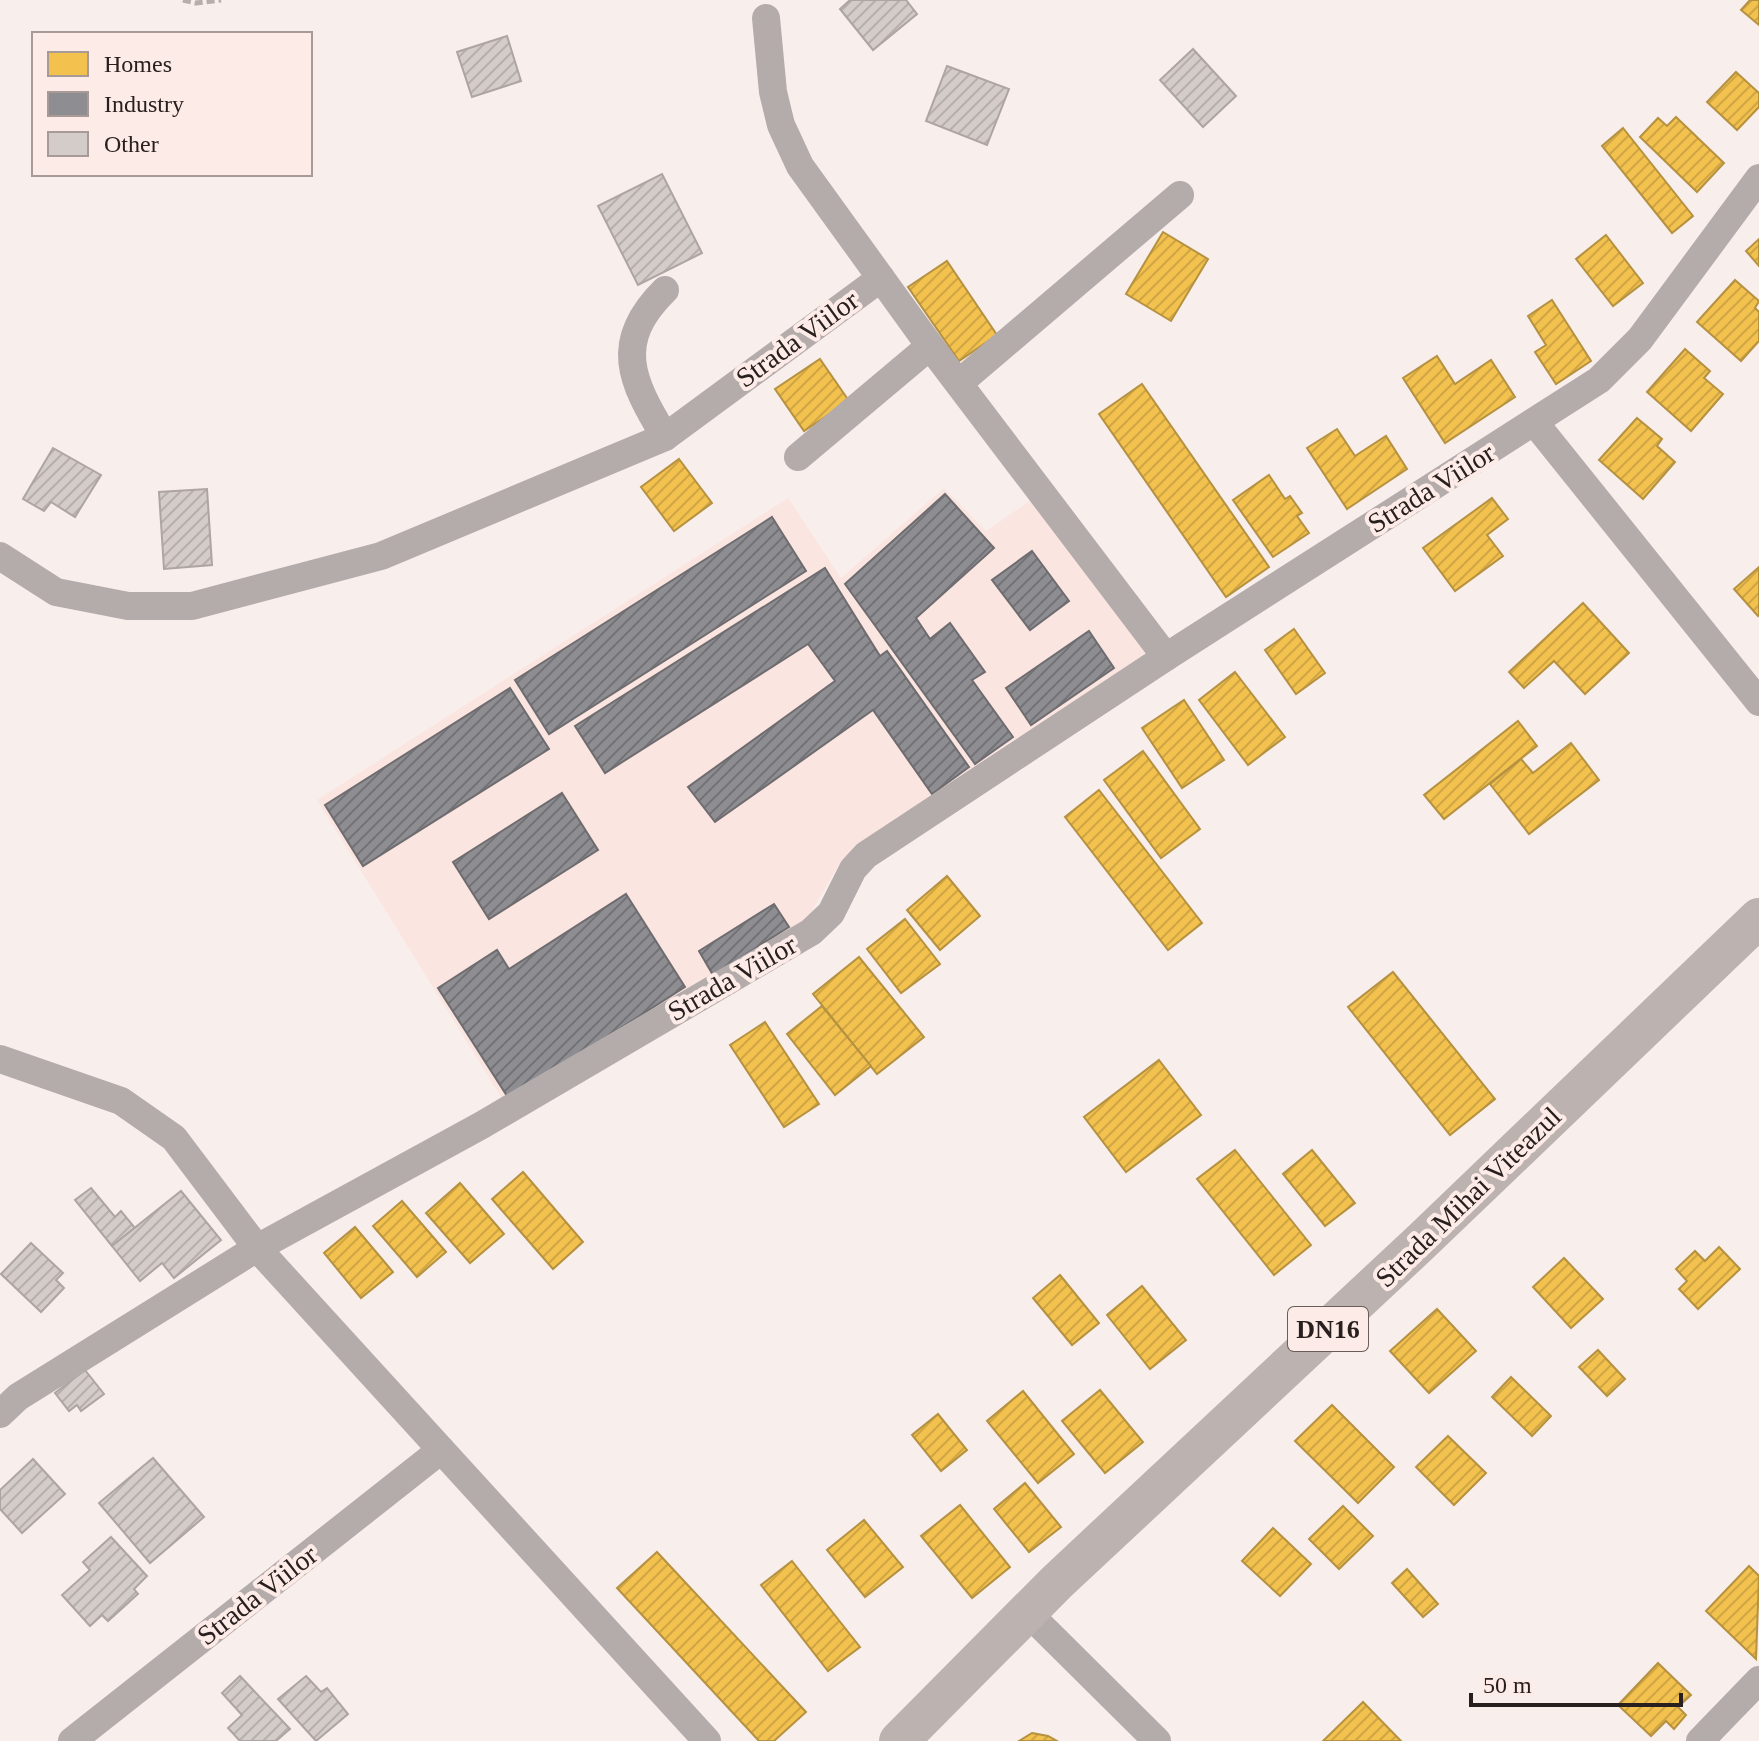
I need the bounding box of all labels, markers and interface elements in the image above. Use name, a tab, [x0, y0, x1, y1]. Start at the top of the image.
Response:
legend	[32, 32, 312, 176]
text: Homes	[104, 51, 172, 77]
text: Industry	[104, 91, 184, 117]
text: Other	[104, 131, 159, 157]
street label: Strada Viilor	[730, 284, 865, 394]
street label: Strada Viilor	[1362, 437, 1501, 539]
street label: Strada Viilor	[662, 928, 802, 1027]
street label: Strada Mihai Viteazul	[1369, 1101, 1567, 1293]
road number: DN16	[1288, 1307, 1368, 1351]
street label: Strada Viilor	[191, 1538, 324, 1651]
scale bar	[1471, 1657, 1681, 1707]
text: 50 m	[1483, 1672, 1532, 1698]

